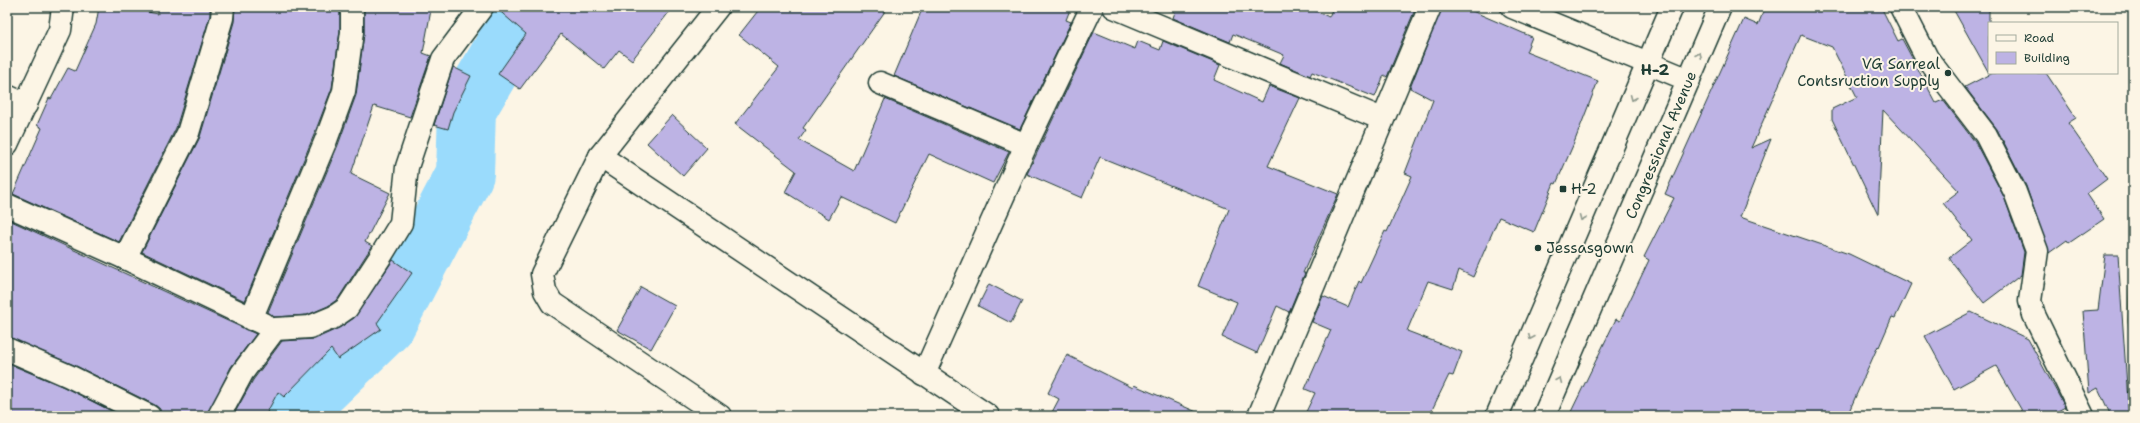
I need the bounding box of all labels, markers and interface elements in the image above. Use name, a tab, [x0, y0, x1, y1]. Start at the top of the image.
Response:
legend	[1988, 22, 2118, 74]
text: Road	[2024, 30, 2055, 46]
text: Building	[2024, 50, 2070, 66]
one-way arrow	[1695, 52, 1703, 59]
place label: VG Sarreal Contsruction Supply	[1797, 54, 1940, 91]
district label: H-2	[1641, 59, 1669, 80]
street label: Congressional Avenue	[1621, 68, 1701, 222]
marker: VG Sarreal Contsruction Supply	[1943, 68, 1953, 78]
one-way arrow	[1630, 94, 1638, 101]
place label: H-2	[1571, 179, 1597, 199]
marker: H-2	[1558, 184, 1568, 194]
one-way arrow	[1579, 213, 1587, 221]
place label: Jessasgown	[1546, 238, 1634, 258]
marker: Jessasgown	[1533, 243, 1543, 253]
one-way arrow	[1528, 333, 1536, 341]
one-way arrow	[1555, 377, 1563, 384]

